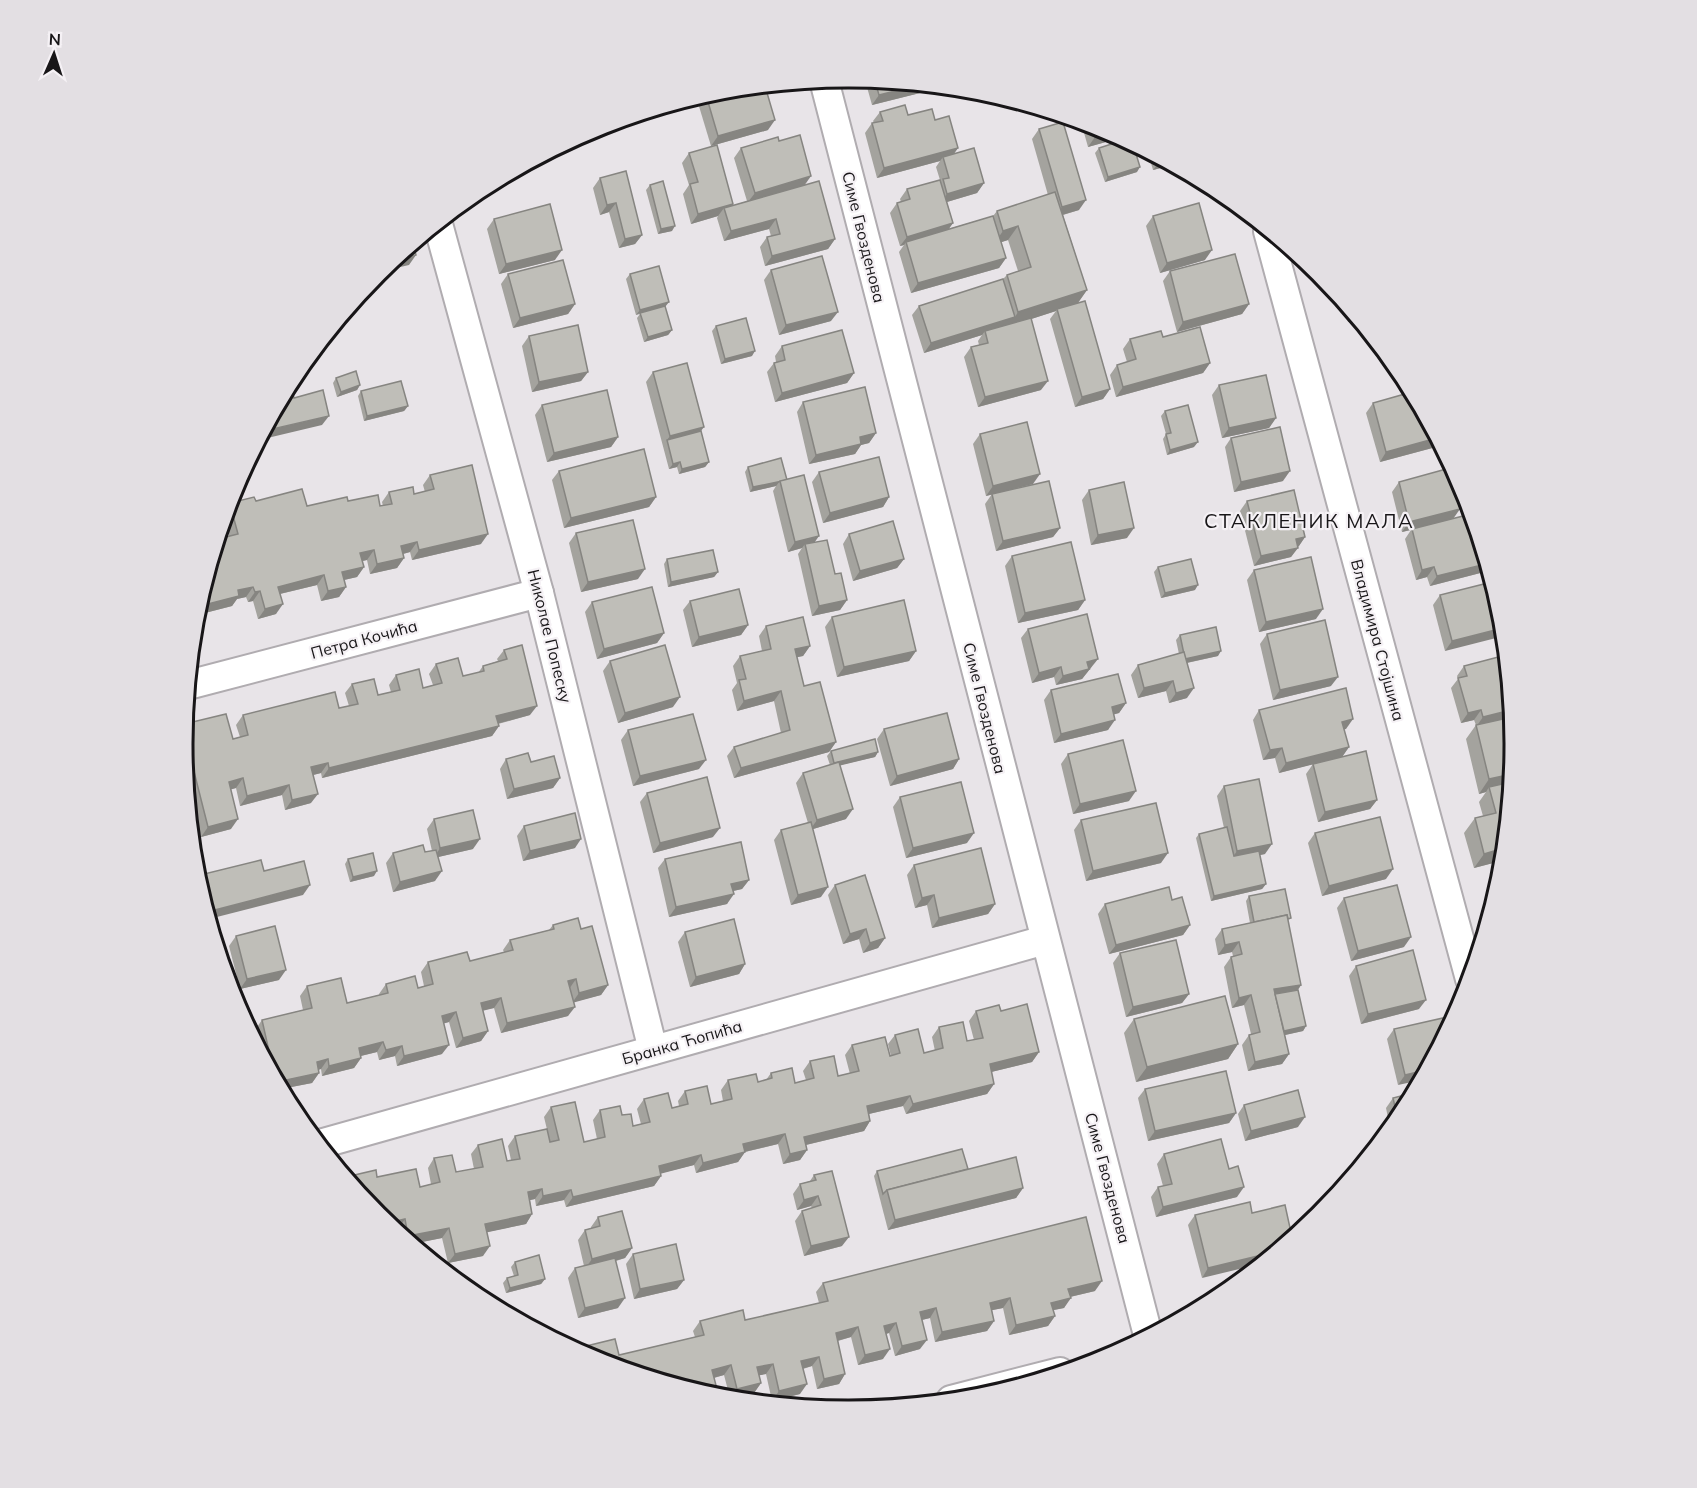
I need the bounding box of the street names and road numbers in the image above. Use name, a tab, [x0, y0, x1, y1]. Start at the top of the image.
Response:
street label: Симе Гвозденова	[838, 169, 890, 305]
street label: Владимира Стојшина	[1347, 557, 1409, 723]
street label: Николае Попеску	[524, 567, 576, 705]
street label: Петра Кочића	[308, 615, 420, 663]
street label: Симе Гвозденова	[959, 640, 1011, 776]
street label: Бранка Ћопића	[620, 1015, 744, 1069]
street label: Симе Гвозденова	[1081, 1110, 1135, 1246]

